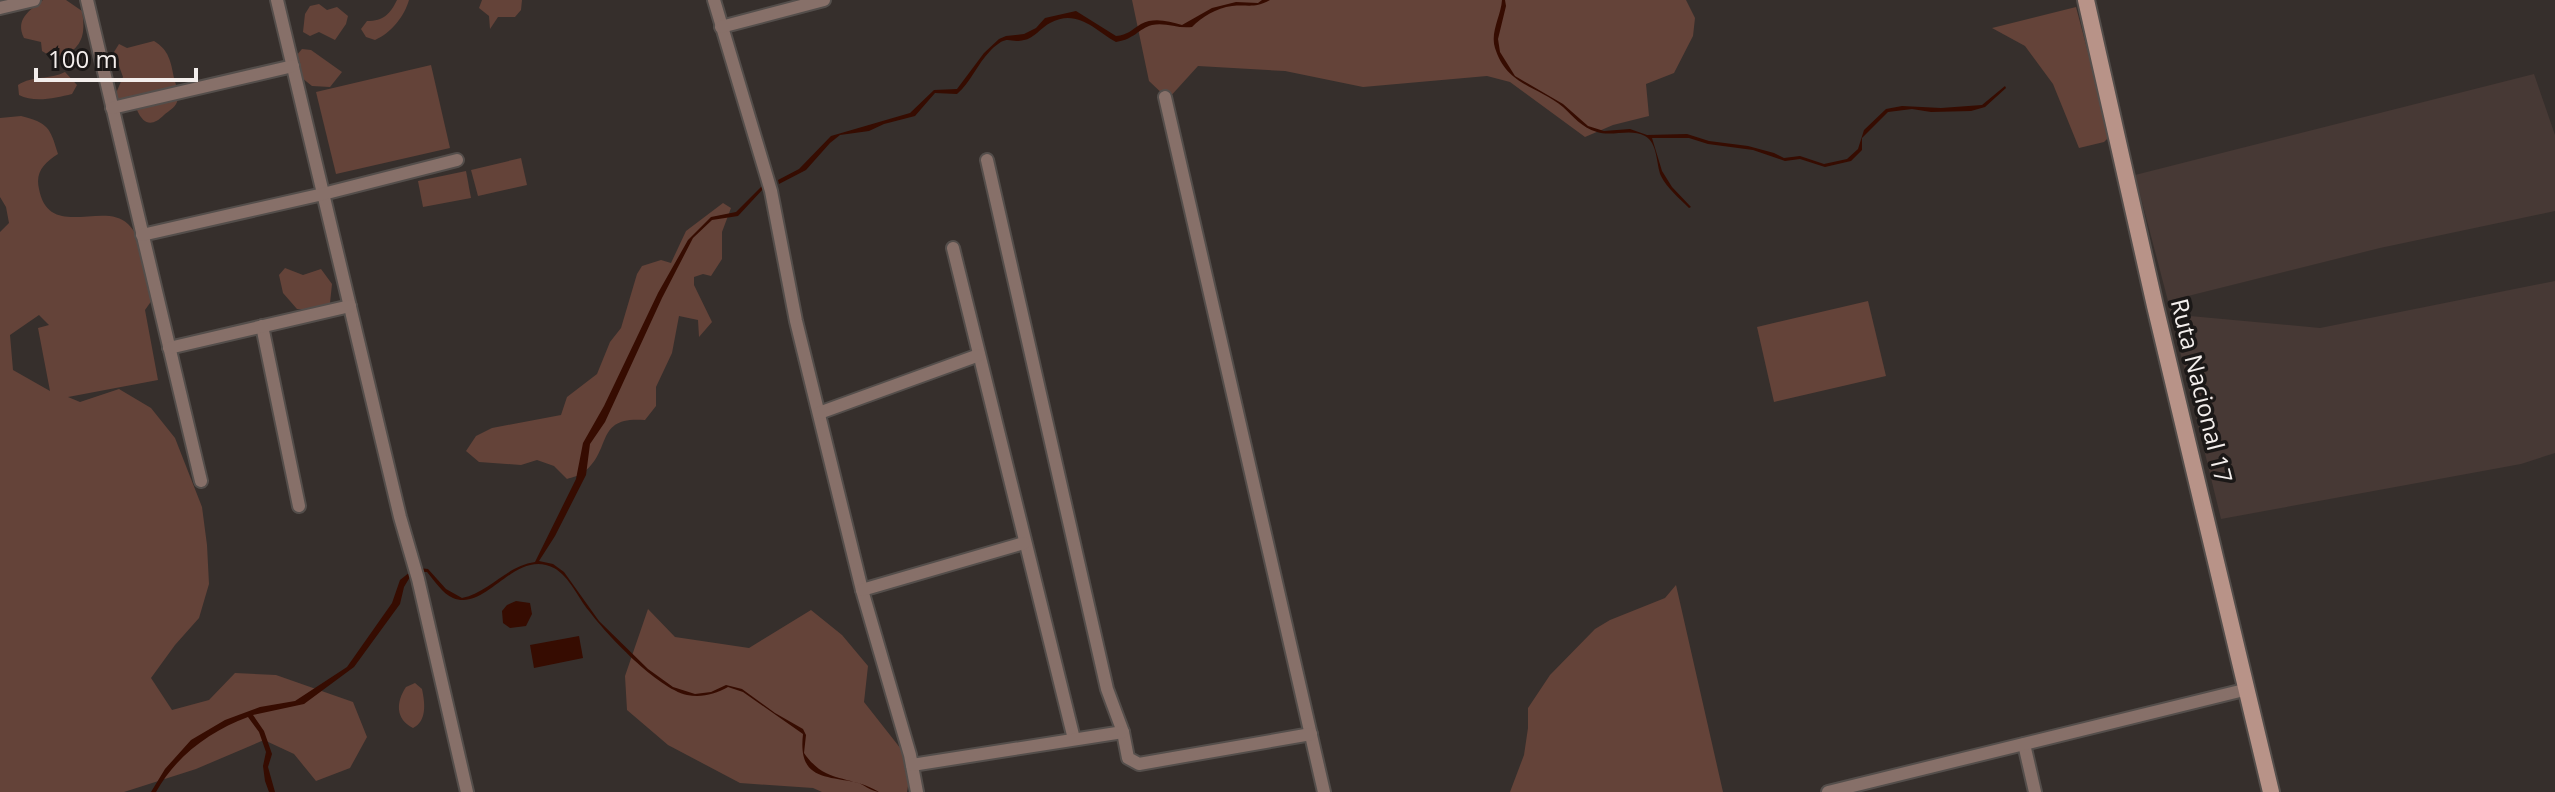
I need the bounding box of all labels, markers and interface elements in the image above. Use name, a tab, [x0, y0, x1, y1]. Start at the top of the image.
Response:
scale bar	[36, 32, 196, 82]
text: 100 m	[48, 42, 118, 75]
street label: Ruta Nacional 17	[2164, 295, 2241, 486]

